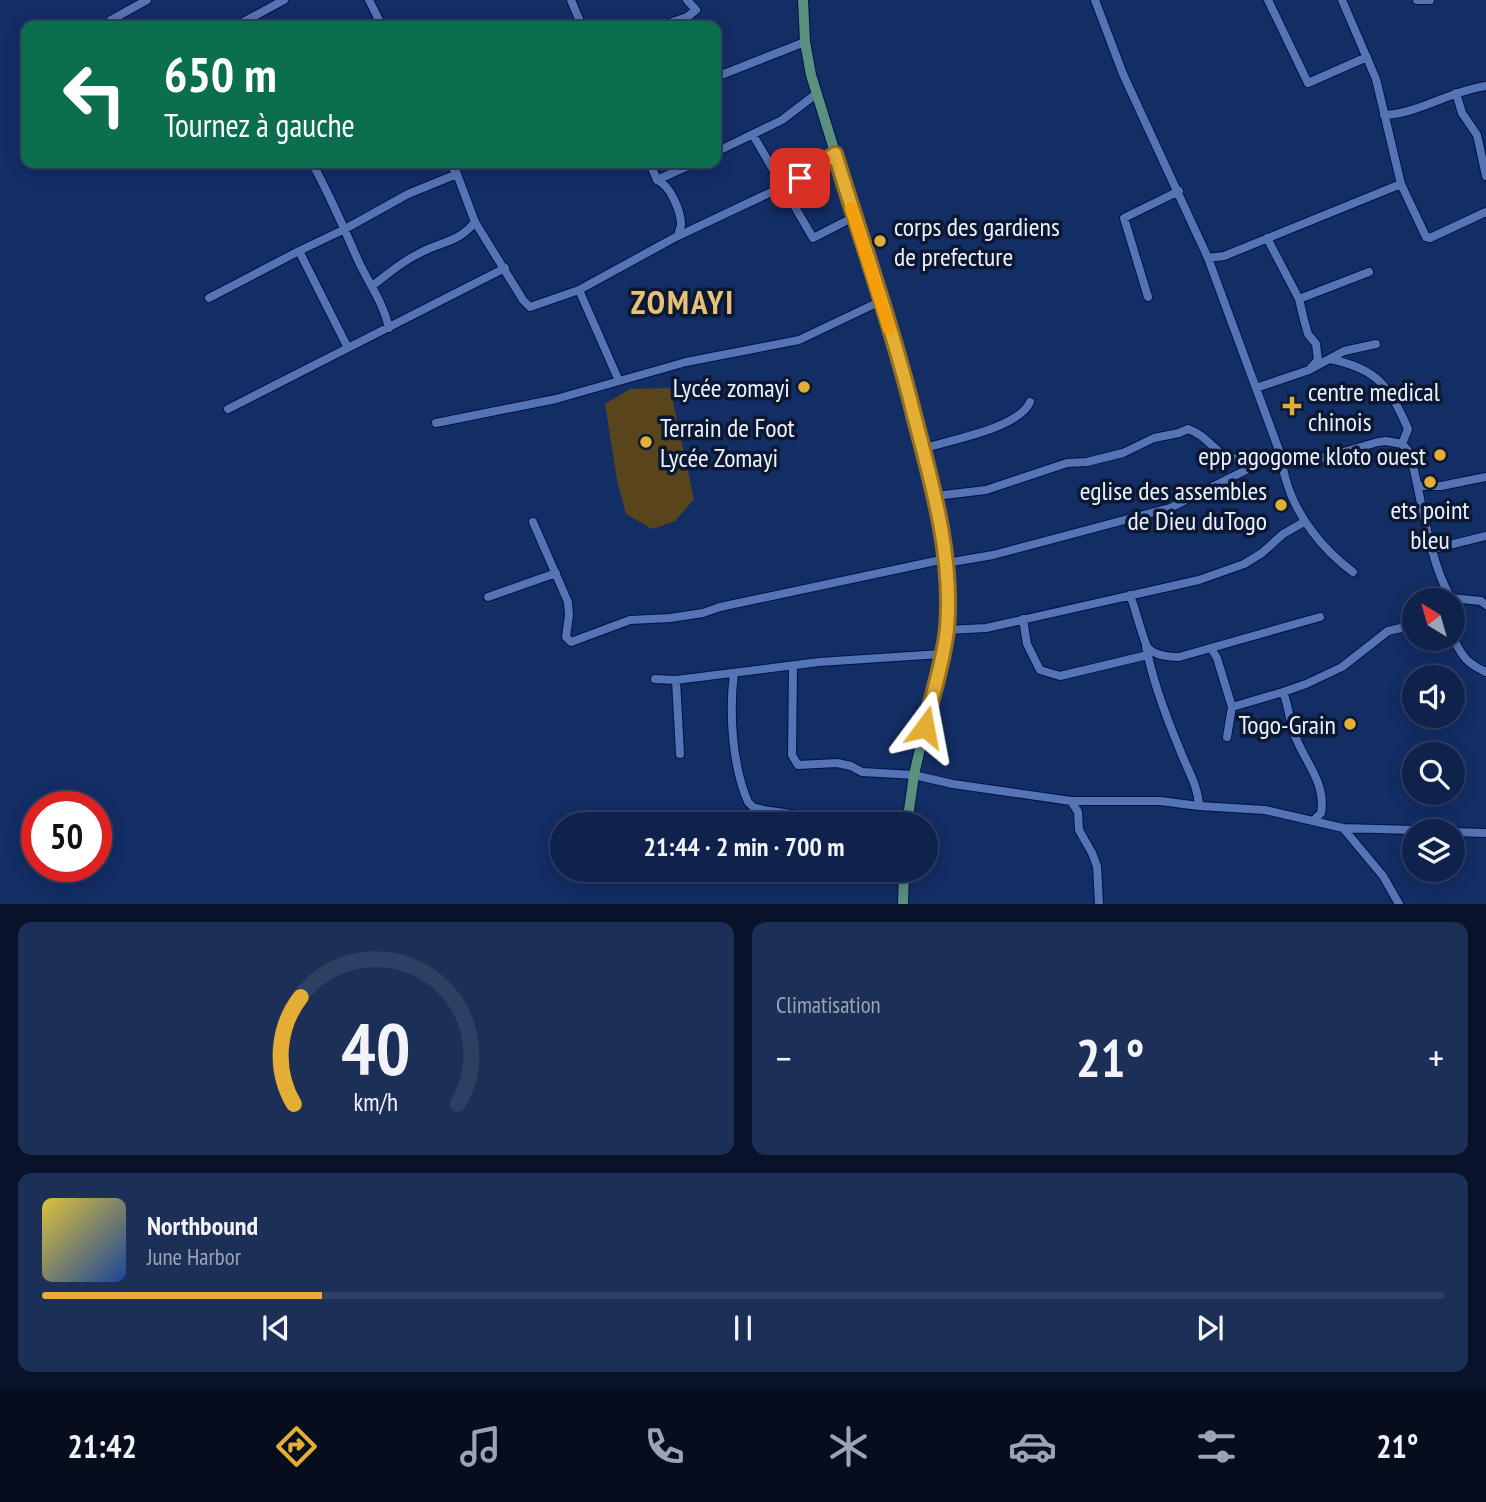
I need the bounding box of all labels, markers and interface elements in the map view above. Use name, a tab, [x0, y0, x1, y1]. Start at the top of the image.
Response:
text: 650 m	[164, 42, 277, 106]
icon: left	[49, 49, 140, 140]
text: Tournez à gauche	[164, 104, 355, 146]
pin	[770, 148, 830, 208]
icon: arrive	[781, 159, 819, 197]
place label: corps des gardiens de prefecture	[894, 210, 1060, 273]
marker: corps des gardiens de prefecture	[872, 233, 888, 249]
district label: ZOMAYI	[631, 280, 735, 323]
place label: Lycée zomayi	[673, 371, 790, 404]
place label: centre medical chinois	[1308, 375, 1440, 438]
marker: Lycée zomayi	[796, 379, 812, 395]
marker: centre medical chinois	[1282, 396, 1302, 416]
place label: Terrain de Foot Lycée Zomayi	[660, 411, 795, 474]
marker: Terrain de Foot Lycée Zomayi	[638, 434, 654, 450]
place label: epp agogome kloto ouest	[1198, 439, 1426, 472]
marker: epp agogome kloto ouest	[1432, 447, 1448, 463]
place label: eglise des assembles de Dieu duTogo	[1080, 474, 1267, 537]
marker: ets point bleu	[1422, 474, 1438, 490]
place label: ets point bleu	[1391, 493, 1469, 556]
marker: eglise des assembles de Dieu duTogo	[1273, 497, 1289, 513]
north arrow	[1402, 588, 1465, 651]
map controls	[1402, 588, 1465, 882]
button: sound	[1402, 665, 1465, 728]
position arrow	[888, 690, 962, 764]
place label: Togo-Grain	[1238, 708, 1336, 741]
marker: Togo-Grain	[1342, 716, 1358, 732]
button: search	[1402, 742, 1465, 805]
speed limit sign: 50	[21, 791, 112, 882]
button: layers	[1402, 819, 1465, 882]
text: 21:44 · 2 min · 700 m	[644, 830, 844, 863]
text: Climatisation	[776, 990, 881, 1019]
text: 40	[341, 1001, 411, 1095]
text: 21°	[1076, 1024, 1144, 1091]
text: −	[776, 1033, 792, 1082]
text: +	[1428, 1033, 1444, 1082]
text: km/h	[354, 1086, 398, 1118]
text: Northbound	[147, 1209, 258, 1242]
text: June Harbor	[147, 1242, 241, 1271]
icon: previous	[257, 1309, 295, 1347]
icon: pause	[724, 1309, 762, 1347]
icon: next	[1191, 1309, 1229, 1347]
icon: directions	[272, 1422, 321, 1471]
icon: music	[456, 1422, 505, 1471]
icon: phone	[640, 1422, 689, 1471]
icon: climate	[824, 1422, 873, 1471]
icon: car	[1008, 1422, 1057, 1471]
icon: filters	[1192, 1422, 1241, 1471]
text: 21:42	[68, 1425, 137, 1467]
text: 21°	[1376, 1425, 1418, 1467]

